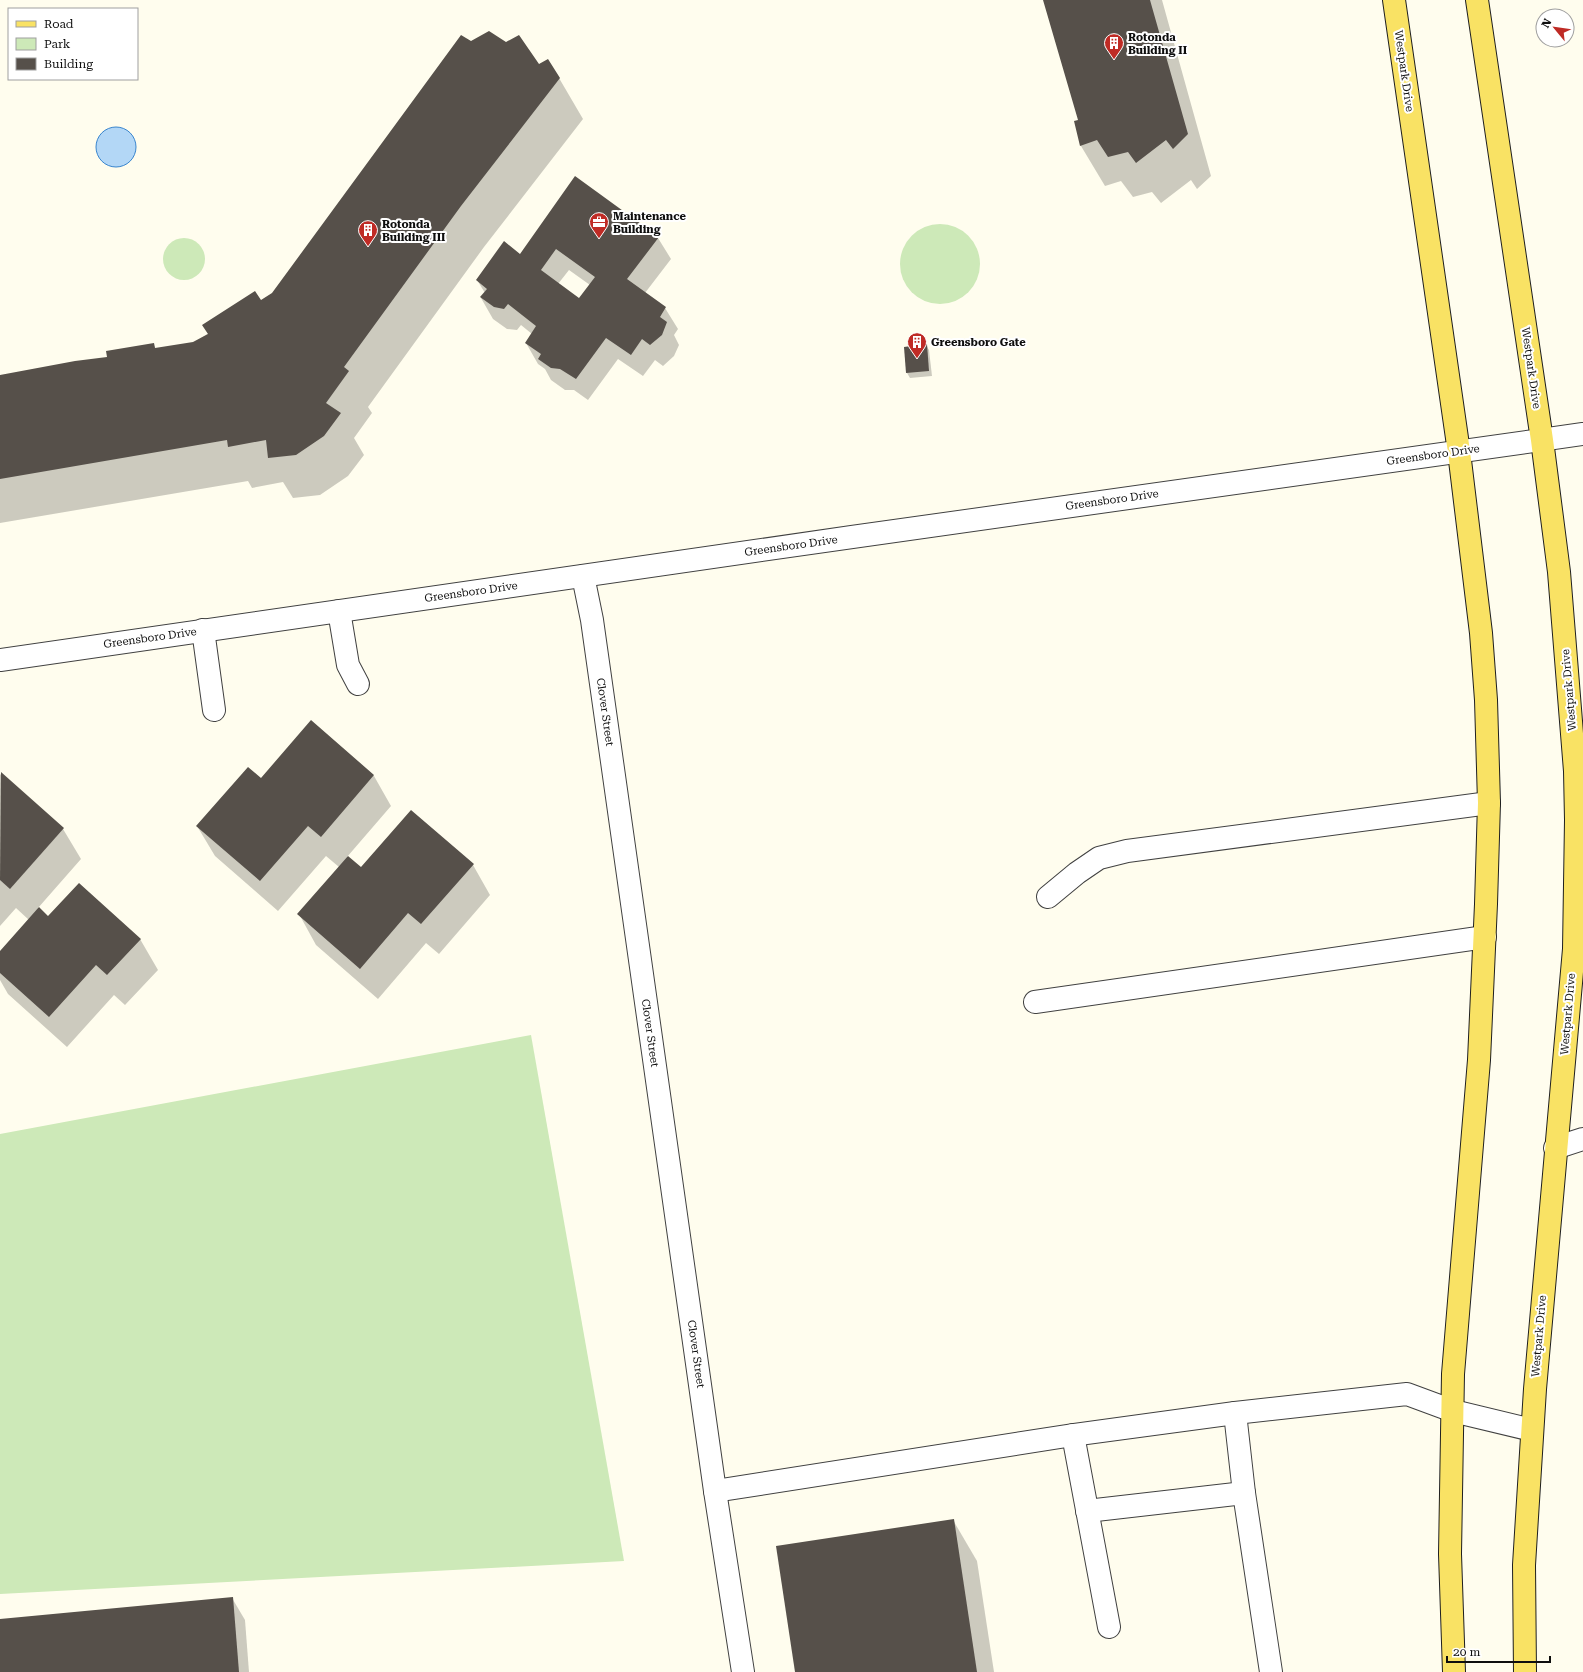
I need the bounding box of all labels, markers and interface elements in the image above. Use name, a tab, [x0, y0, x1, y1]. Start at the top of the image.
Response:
legend	[8, 8, 138, 80]
north arrow	[1535, 8, 1575, 48]
text: N	[1539, 16, 1555, 30]
text: Road	[44, 17, 74, 31]
street label: Westpark Drive	[1392, 29, 1416, 113]
place label: Rotonda Building II	[1128, 31, 1188, 57]
building icon: Rotonda Building II	[1103, 32, 1125, 60]
text: Park	[44, 37, 71, 51]
text: Building	[44, 57, 93, 71]
place label: Maintenance Building	[613, 210, 686, 236]
office icon: Maintenance Building	[588, 211, 610, 239]
place label: Rotonda Building III	[382, 218, 446, 244]
building icon: Rotonda Building III	[357, 219, 379, 247]
street label: Westpark Drive	[1519, 326, 1543, 410]
building icon: Greensboro Gate	[906, 331, 928, 359]
place label: Greensboro Gate	[931, 336, 1026, 349]
street label: Greensboro Drive	[1386, 442, 1480, 468]
street label: Greensboro Drive	[1065, 487, 1159, 513]
street label: Greensboro Drive	[744, 533, 838, 559]
street label: Greensboro Drive	[424, 579, 518, 605]
street label: Greensboro Drive	[103, 625, 197, 651]
street label: Westpark Drive	[1559, 649, 1579, 731]
street label: Clover Street	[594, 677, 616, 747]
street label: Westpark Drive	[1558, 973, 1578, 1055]
street label: Clover Street	[639, 998, 661, 1068]
street label: Westpark Drive	[1529, 1295, 1549, 1377]
street label: Clover Street	[685, 1319, 707, 1389]
scale bar	[1447, 1638, 1550, 1664]
text: 20 m	[1453, 1645, 1480, 1659]

